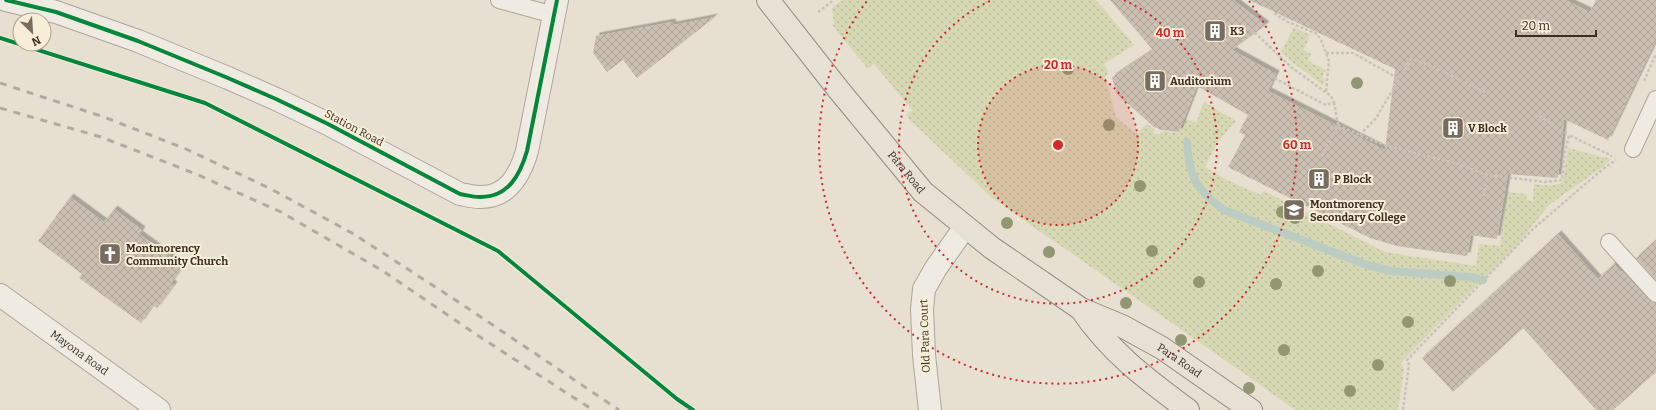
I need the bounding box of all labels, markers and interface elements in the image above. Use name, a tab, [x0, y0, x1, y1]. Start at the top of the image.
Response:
north arrow	[12, 12, 52, 52]
scale bar	[1516, 12, 1596, 38]
building icon: K3	[1202, 18, 1228, 44]
text: 20 m	[1522, 19, 1551, 33]
place label: K3	[1230, 25, 1244, 38]
text: 40 m	[1156, 26, 1185, 40]
text: N	[29, 33, 43, 49]
text: 20 m	[1044, 58, 1073, 72]
building icon: Auditorium	[1142, 68, 1168, 94]
place label: Auditorium	[1170, 75, 1232, 88]
street label: Station Road	[322, 107, 386, 149]
building icon: V Block	[1440, 115, 1466, 141]
place label: V Block	[1468, 122, 1507, 135]
centre of rings	[1051, 138, 1065, 152]
text: 60 m	[1283, 138, 1312, 152]
street label: Para Road	[885, 148, 928, 196]
building icon: P Block	[1306, 166, 1332, 192]
place label: P Block	[1334, 173, 1372, 186]
school or university icon: Montmorency Secondary College	[1281, 197, 1307, 223]
place label: Montmorency Secondary College	[1310, 198, 1406, 224]
church icon: Montmorency Community Church	[97, 241, 123, 267]
place label: Montmorency Community Church	[126, 242, 228, 268]
street label: Old Para Court	[917, 299, 933, 373]
street label: Mayona Road	[48, 327, 111, 378]
street label: Para Road	[1155, 340, 1205, 380]

